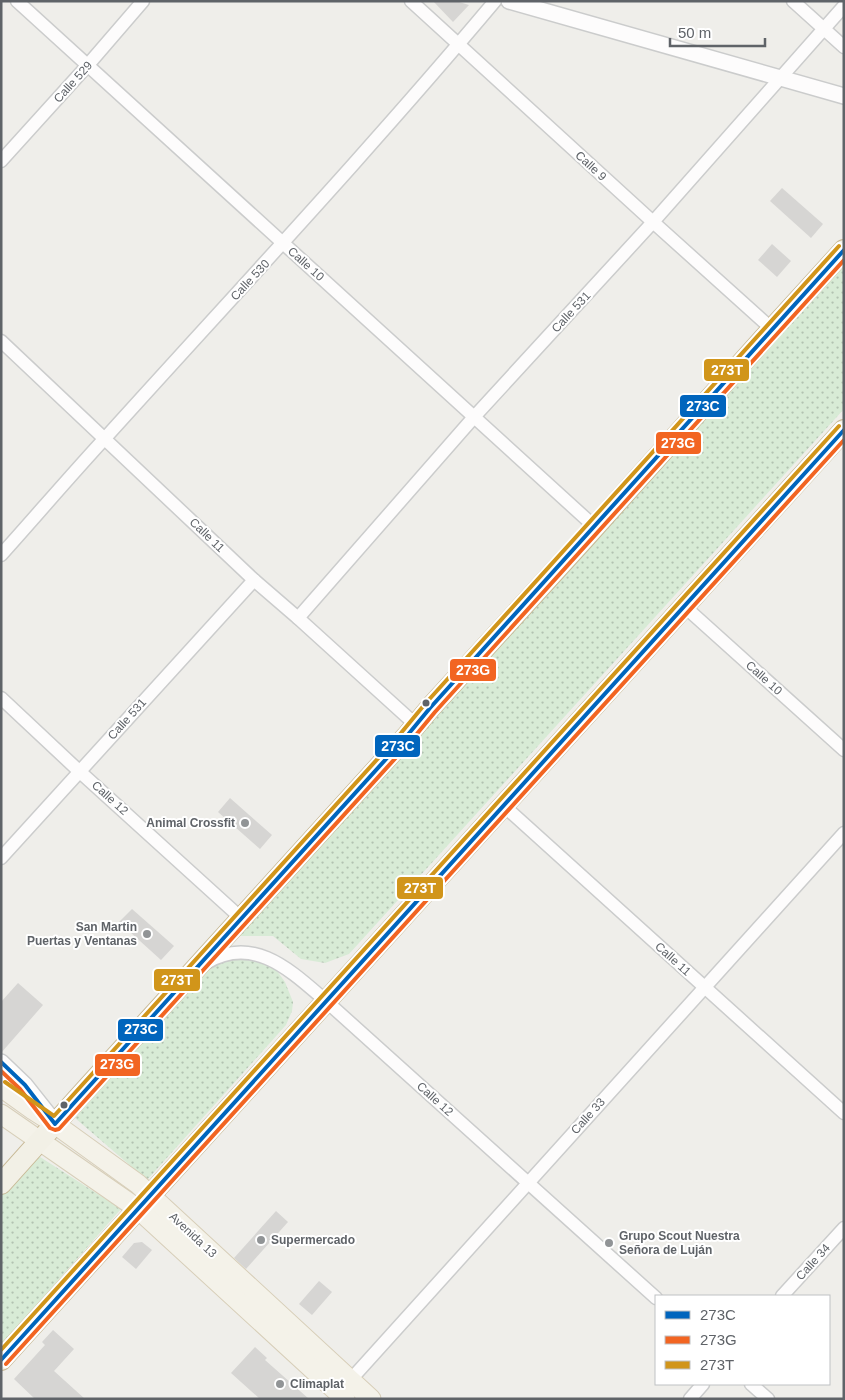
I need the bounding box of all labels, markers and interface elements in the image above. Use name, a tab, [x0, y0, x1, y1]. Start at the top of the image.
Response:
scale bar	[670, 15, 765, 47]
text: 50 m	[678, 24, 711, 41]
street label: Calle 529	[51, 58, 95, 106]
street label: Calle 9	[573, 148, 610, 184]
street label: Calle 10	[285, 244, 327, 284]
street label: Calle 530	[228, 256, 273, 303]
street label: Calle 531	[549, 288, 594, 335]
line badge: 273T	[703, 358, 750, 382]
text: 273T	[711, 362, 743, 378]
line badge: 273C	[679, 394, 727, 418]
text: 273C	[686, 398, 720, 414]
line badge: 273G	[655, 431, 702, 455]
text: 273G	[661, 435, 695, 451]
street label: Calle 11	[187, 515, 228, 555]
line badge: 273G	[449, 658, 497, 682]
street label: Calle 10	[743, 658, 785, 698]
text: 273G	[456, 662, 490, 678]
street label: Calle 531	[105, 695, 149, 743]
unlabelled marker	[421, 698, 431, 708]
line badge: 273C	[374, 734, 421, 758]
text: 273C	[381, 738, 415, 754]
street label: Calle 12	[89, 778, 131, 818]
place label: Animal Crossfit	[146, 816, 235, 830]
marker: Animal Crossfit	[239, 817, 251, 829]
line badge: 273T	[396, 876, 444, 900]
text: 273T	[404, 880, 436, 896]
place label: San Martin Puertas y Ventanas	[27, 920, 137, 948]
marker: San Martin Puertas y Ventanas	[141, 928, 153, 940]
street label: Calle 11	[652, 939, 694, 979]
line badge: 273T	[153, 968, 201, 992]
text: 273T	[161, 972, 193, 988]
line badge: 273C	[117, 1018, 164, 1042]
text: 273C	[124, 1021, 158, 1037]
line badge: 273G	[94, 1053, 141, 1077]
text: 273G	[100, 1056, 134, 1072]
street label: Calle 12	[414, 1079, 456, 1119]
street label: Calle 33	[568, 1095, 608, 1137]
unlabelled marker	[59, 1100, 69, 1110]
street label: Avenida 13	[166, 1209, 220, 1261]
place label: Grupo Scout Nuestra Señora de Luján	[619, 1229, 740, 1257]
place label: Supermercado	[271, 1233, 355, 1247]
marker: Supermercado	[255, 1234, 267, 1246]
marker: Grupo Scout Nuestra Señora de Luján	[603, 1237, 615, 1249]
street label: Calle 34	[793, 1241, 833, 1283]
legend	[655, 1295, 830, 1385]
text: 273C	[700, 1306, 736, 1323]
text: 273G	[700, 1331, 737, 1348]
text: 273T	[700, 1356, 734, 1373]
place label: Climaplat	[290, 1377, 344, 1391]
marker: Climaplat	[274, 1378, 286, 1390]

